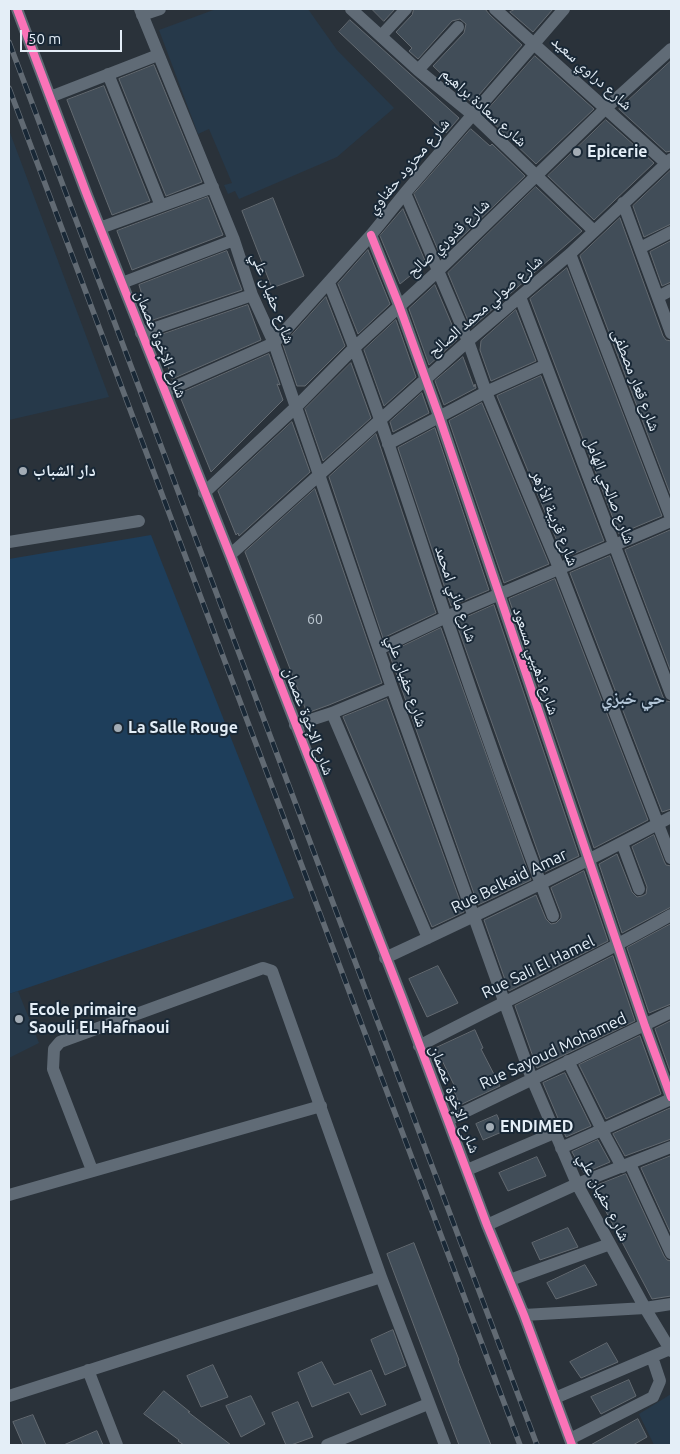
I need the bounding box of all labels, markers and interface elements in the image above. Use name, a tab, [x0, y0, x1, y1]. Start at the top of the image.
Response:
scale bar	[22, 20, 125, 52]
text: 50 m	[28, 30, 61, 47]
street label: شارع دراوي سعيد	[548, 32, 636, 114]
street label: شارع سعادة براهيم	[437, 63, 531, 151]
street label: شارع محزود حفناوي	[362, 114, 454, 218]
place label: Epicerie	[587, 142, 648, 162]
marker: Epicerie	[571, 146, 583, 158]
street label: شارع قدوري صالح	[403, 195, 493, 281]
street label: شارع حفيان علي	[247, 250, 299, 346]
street label: شارع صولي محمد الصالح	[424, 251, 546, 361]
street label: شارع الإخوة عصمان	[131, 287, 191, 401]
street label: شارع قعار مصطفى	[608, 326, 664, 434]
street label: شارع صالحي الهامل	[581, 434, 639, 546]
place label: دار الشباب	[33, 461, 96, 481]
marker: دار الشباب	[17, 465, 29, 477]
street label: شارع قريبة الأزهر	[527, 467, 583, 569]
street label: شارع ماني امحمد	[431, 543, 481, 645]
street label: شارع ذهيبي مسعود	[509, 605, 563, 717]
house number: 60	[307, 611, 323, 627]
street label: شارع حفيان علي	[382, 632, 432, 730]
street label: شارع الإخوة عصمان	[280, 664, 338, 778]
district label: حي خبزي	[601, 687, 665, 709]
place label: La Salle Rouge	[128, 718, 238, 738]
marker: La Salle Rouge	[112, 722, 124, 734]
street label: Rue Belkaid Amar	[448, 845, 570, 917]
street label: Rue Sali El Hamel	[479, 931, 597, 1003]
place label: Ecole primaire Saouli EL Hafnaoui	[29, 1000, 169, 1038]
street label: Rue Sayoud Mohamed	[476, 1008, 630, 1094]
marker: Ecole primaire Saouli EL Hafnaoui	[13, 1013, 25, 1025]
street label: شارع الإخوة عصمان	[426, 1042, 484, 1156]
place label: ENDIMED	[500, 1117, 573, 1137]
marker: ENDIMED	[484, 1121, 496, 1133]
street label: شارع حفيان علي	[574, 1150, 634, 1244]

